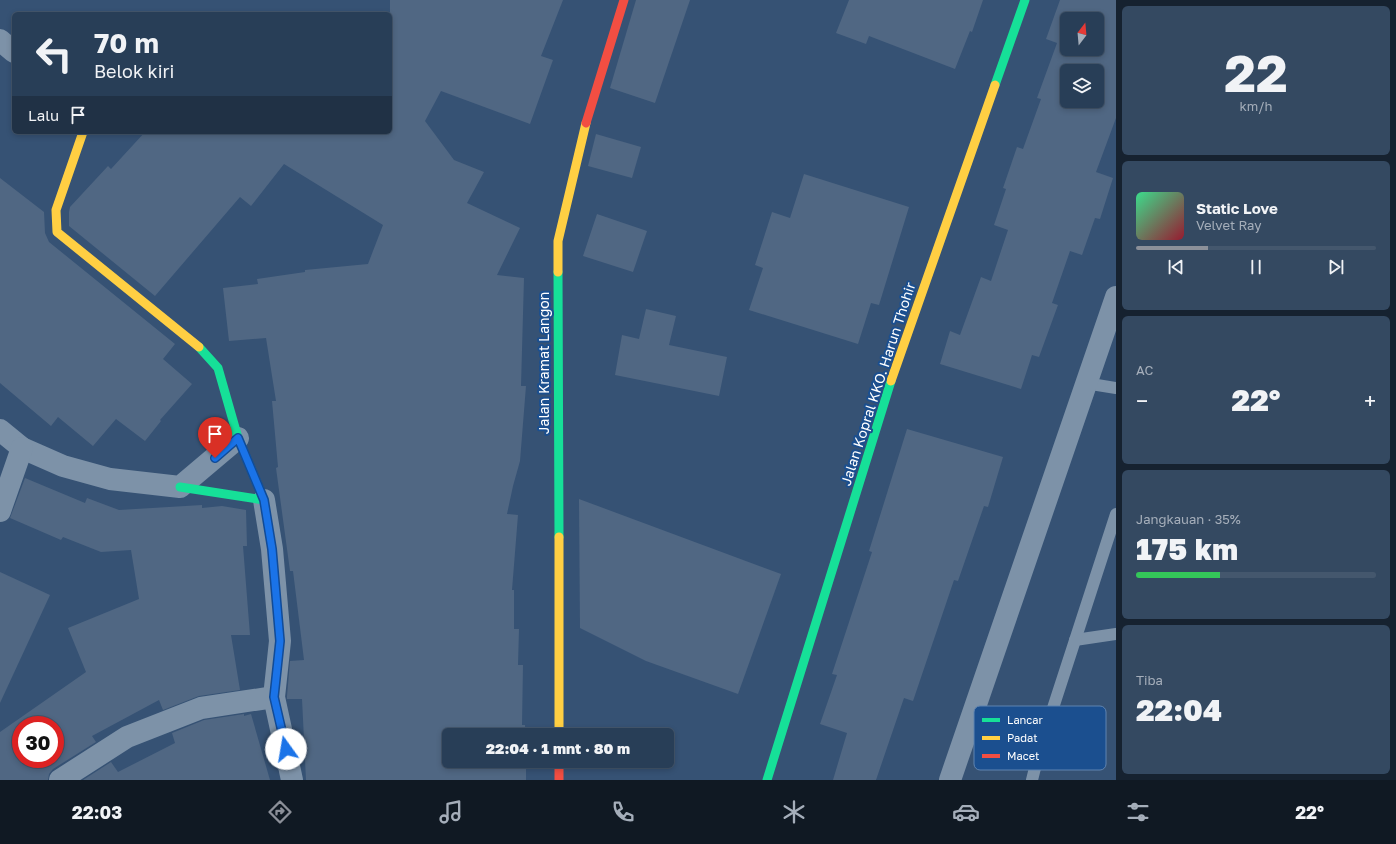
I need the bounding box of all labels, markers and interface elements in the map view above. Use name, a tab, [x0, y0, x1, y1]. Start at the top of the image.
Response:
north arrow	[1060, 12, 1104, 56]
map controls	[1060, 12, 1104, 108]
text: 70 m	[94, 26, 159, 59]
icon: left	[28, 28, 80, 80]
text: 22	[1224, 41, 1288, 103]
text: Belok kiri	[94, 60, 174, 82]
button: layers	[1060, 64, 1104, 108]
text: km/h	[1239, 98, 1273, 114]
icon: arrive	[67, 104, 89, 126]
text: Lalu	[28, 106, 59, 124]
text: Static Love	[1196, 199, 1278, 217]
text: Velvet Ray	[1196, 217, 1261, 233]
icon: previous	[1165, 256, 1187, 278]
icon: pause	[1245, 256, 1267, 278]
icon: next	[1325, 256, 1347, 278]
street label: Jalan Kopral KKO. Harun Thohir	[837, 280, 919, 488]
street label: Jalan Kramat Langon	[535, 292, 552, 434]
text: AC	[1136, 362, 1153, 378]
text: 22°	[1232, 382, 1280, 418]
text: −	[1136, 387, 1148, 414]
text: +	[1364, 387, 1376, 414]
pin	[198, 417, 232, 458]
icon: arrive	[204, 423, 226, 445]
text: Jangkauan · 35%	[1136, 511, 1241, 527]
text: 175 km	[1136, 531, 1238, 567]
text: Tiba	[1136, 672, 1163, 688]
text: 22:04	[1136, 692, 1222, 728]
legend	[974, 706, 1106, 770]
text: Lancar	[1007, 713, 1044, 726]
speed limit sign: 30	[12, 716, 64, 768]
position arrow	[265, 728, 307, 770]
text: Padat	[1007, 731, 1038, 744]
text: 22:04 · 1 mnt · 80 m	[486, 739, 630, 757]
text: Macet	[1007, 749, 1039, 762]
icon: directions	[266, 798, 294, 826]
icon: music	[437, 798, 465, 826]
icon: phone	[609, 798, 637, 826]
icon: climate	[780, 798, 808, 826]
icon: car	[952, 798, 980, 826]
icon: filters	[1124, 798, 1152, 826]
text: 22:03	[72, 801, 122, 823]
text: 22°	[1295, 801, 1324, 823]

